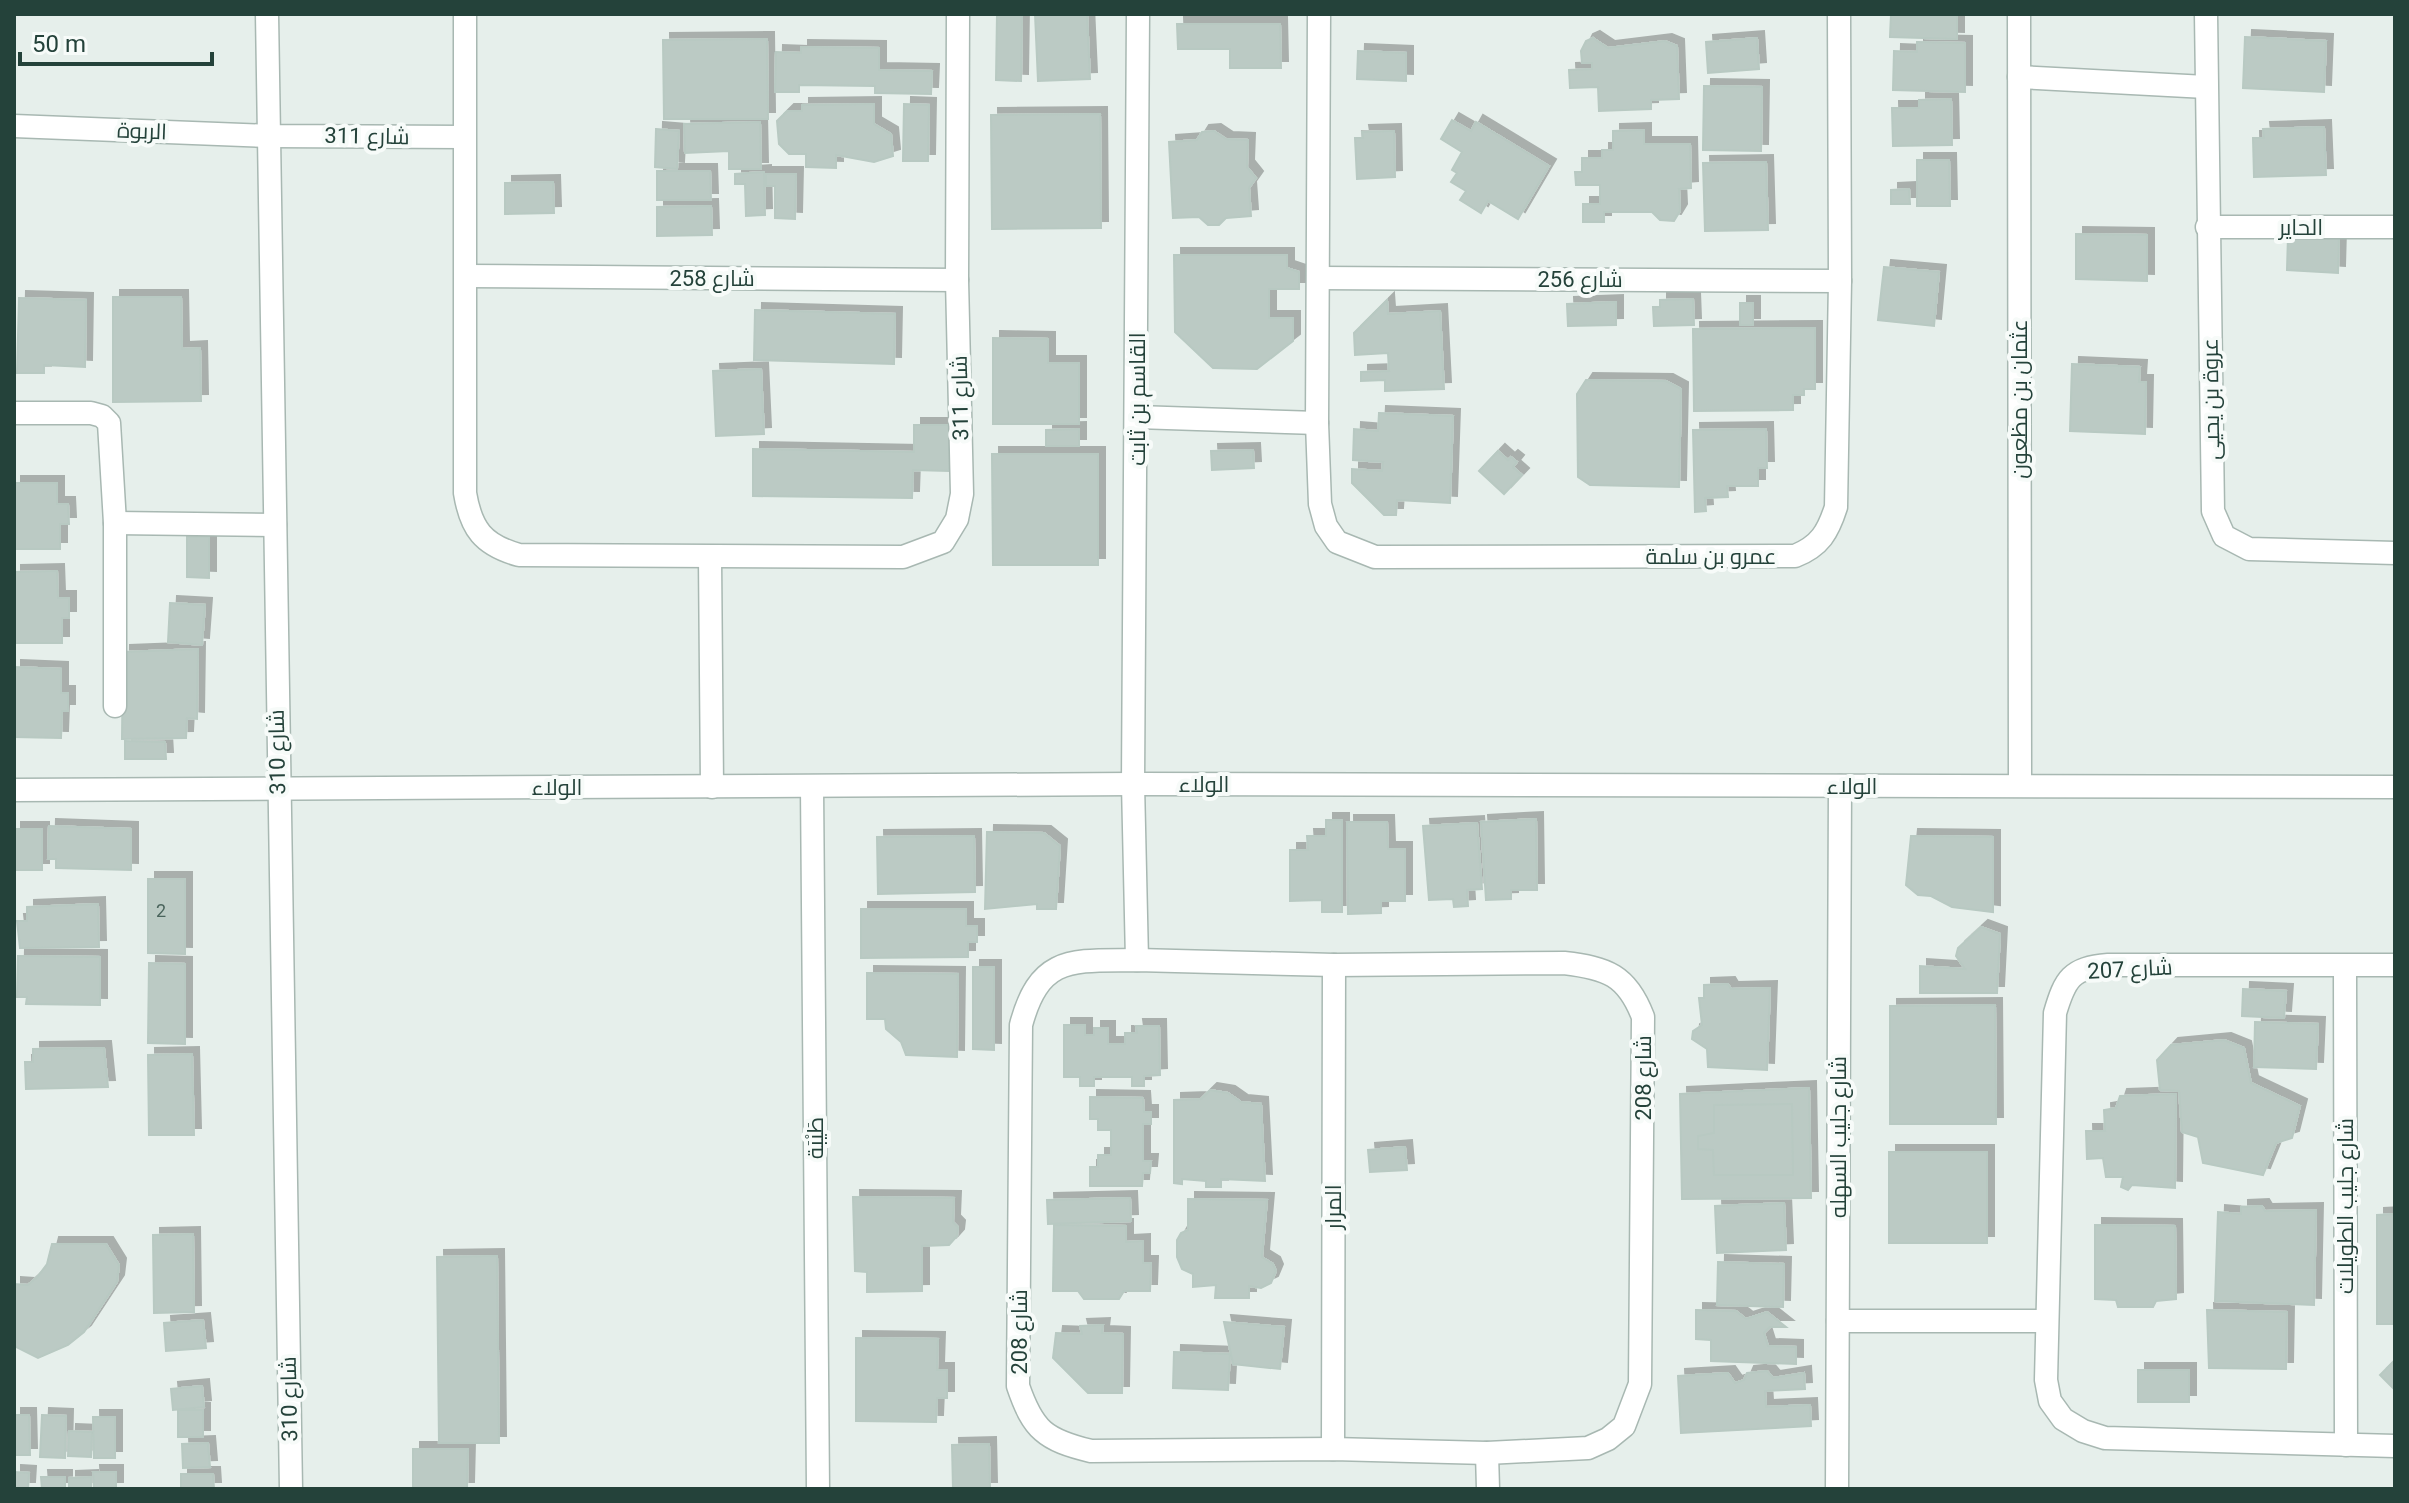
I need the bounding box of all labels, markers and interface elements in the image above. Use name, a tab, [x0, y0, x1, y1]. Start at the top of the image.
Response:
scale bar	[20, 16, 212, 66]
text: 50 m	[32, 30, 86, 58]
street label: الربوة	[117, 118, 167, 144]
street label: شارع 311	[324, 123, 410, 151]
street label: الحاير	[2277, 215, 2323, 240]
street label: شارع 258	[669, 266, 755, 293]
street label: شارع 256	[1537, 267, 1623, 294]
street label: عثمان بن مظعون	[2007, 319, 2033, 479]
street label: القاسم بن ثابت	[1125, 332, 1153, 466]
street label: عروة بن يحيى	[2197, 338, 2226, 460]
street label: شارع 311	[947, 355, 975, 441]
street label: عمرو بن سلمة	[1645, 544, 1777, 570]
street label: شارع 310	[264, 709, 292, 795]
street label: الولاء	[1179, 772, 1229, 797]
street label: الولاء	[1827, 774, 1877, 799]
street label: الولاء	[532, 775, 582, 800]
house number: 2	[156, 900, 166, 921]
street label: شارع 207	[2087, 954, 2173, 986]
street label: شارع 208	[1631, 1035, 1658, 1121]
street label: شارع جليب السهله	[1826, 1056, 1853, 1218]
street label: طَيْبَة	[803, 1117, 828, 1159]
street label: شارع جليب الطويلات	[2333, 1118, 2360, 1294]
street label: المرار	[1321, 1184, 1346, 1232]
street label: شارع 208	[1007, 1289, 1034, 1375]
street label: شارع 310	[276, 1356, 304, 1442]

